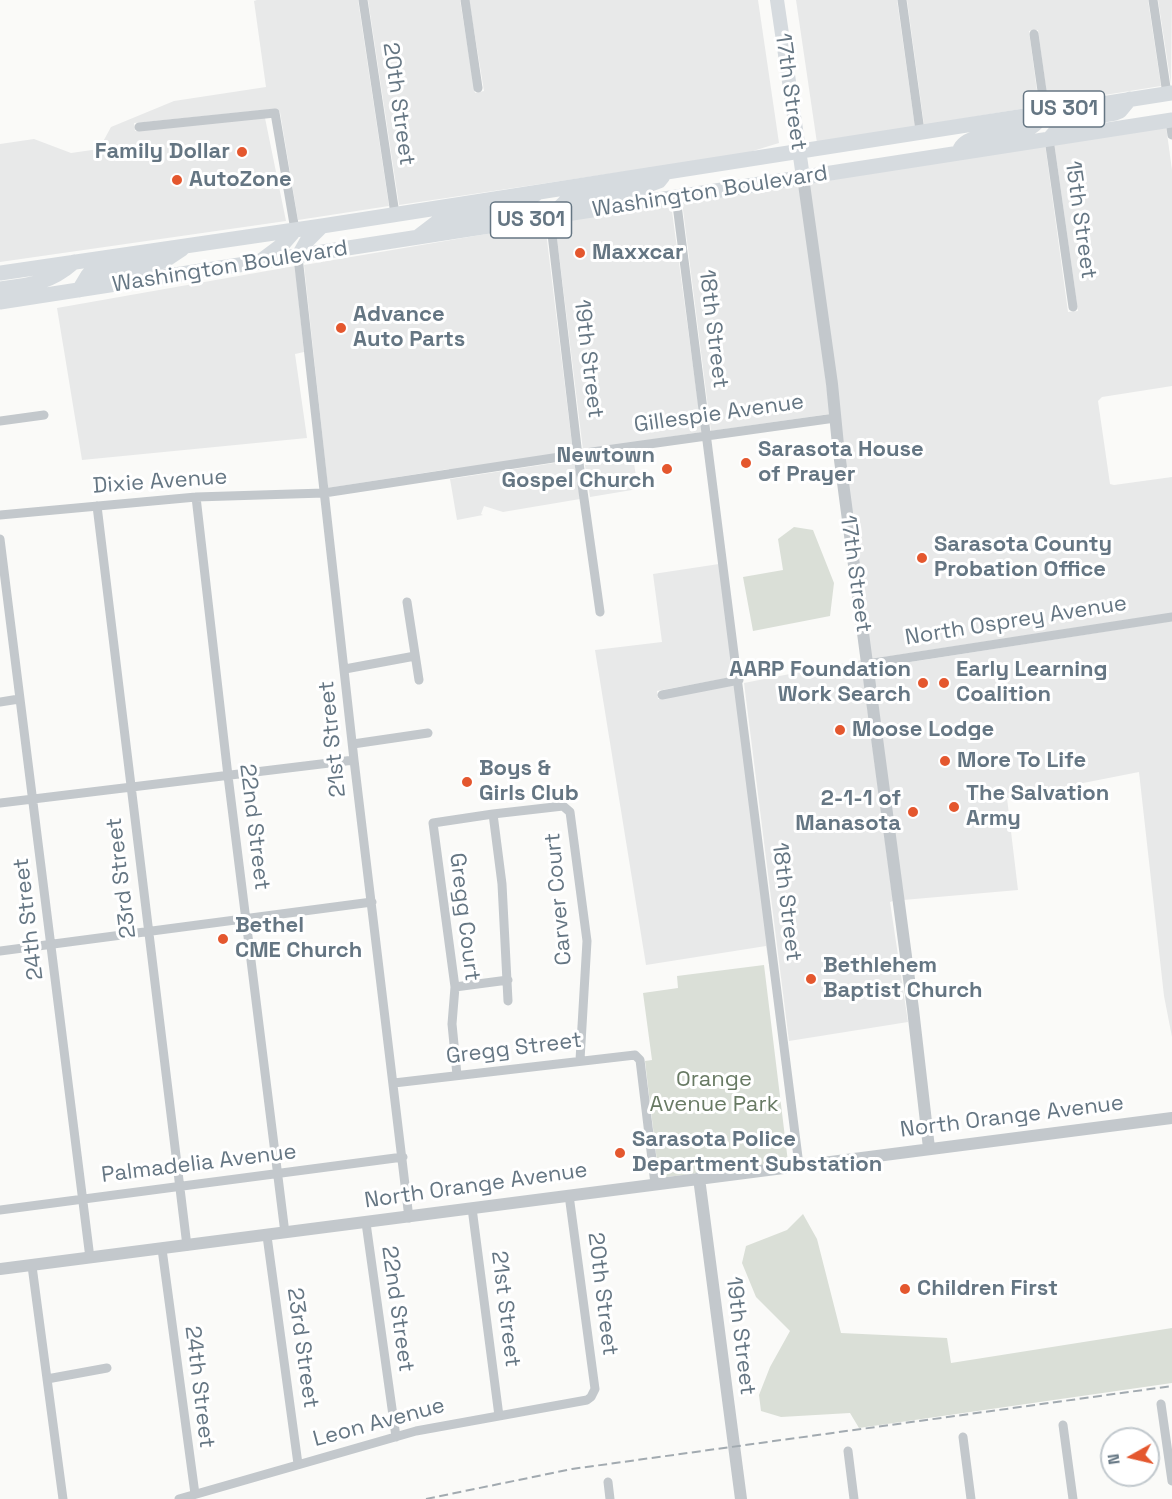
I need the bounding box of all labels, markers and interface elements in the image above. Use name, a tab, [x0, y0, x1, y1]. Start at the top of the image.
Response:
street label: 17th Street	[769, 32, 811, 152]
street label: 20th Street	[376, 41, 420, 167]
road number: US 301	[1024, 91, 1104, 127]
place label: Family Dollar	[95, 139, 230, 165]
marker: Family Dollar	[235, 145, 249, 159]
street label: 15th Street	[1059, 159, 1101, 281]
street label: Washington Boulevard	[590, 160, 830, 224]
place label: AutoZone	[189, 167, 292, 193]
marker: AutoZone	[170, 173, 184, 187]
road number: US 301	[490, 202, 572, 238]
street label: Washington Boulevard	[110, 235, 350, 299]
place label: Maxxcar	[592, 240, 684, 266]
marker: Maxxcar	[573, 246, 587, 260]
street label: 18th Street	[693, 268, 733, 390]
street label: 19th Street	[568, 298, 608, 420]
place label: Advance Auto Parts	[353, 302, 465, 354]
marker: Advance Auto Parts	[334, 321, 348, 335]
street label: Gillespie Avenue	[632, 389, 806, 439]
place label: Sarasota House of Prayer	[758, 437, 924, 488]
place label: Newtown Gospel Church	[501, 443, 655, 494]
marker: Sarasota House of Prayer	[739, 456, 753, 470]
marker: Newtown Gospel Church	[660, 462, 674, 476]
street label: Dixie Avenue	[92, 464, 228, 500]
street label: 17th Street	[834, 514, 876, 634]
place label: Sarasota County Probation Office	[934, 532, 1112, 584]
marker: Sarasota County Probation Office	[915, 551, 929, 565]
street label: North Osprey Avenue	[903, 590, 1129, 652]
place label: AARP Foundation Work Search	[729, 657, 911, 708]
place label: Early Learning Coalition	[956, 657, 1108, 708]
marker: AARP Foundation Work Search	[916, 676, 930, 690]
marker: Early Learning Coalition	[937, 676, 951, 690]
street label: 21st Street	[314, 680, 352, 798]
place label: Moose Lodge	[852, 717, 994, 743]
marker: Moose Lodge	[833, 723, 847, 737]
place label: More To Life	[957, 748, 1086, 774]
marker: More To Life	[938, 754, 952, 768]
place label: Boys & Girls Club	[479, 756, 579, 807]
street label: 22nd Street	[233, 762, 275, 892]
marker: Boys & Girls Club	[460, 775, 474, 789]
place label: The Salvation Army	[966, 781, 1109, 832]
place label: 2-1-1 of Manasota	[795, 786, 901, 837]
marker: The Salvation Army	[947, 800, 961, 814]
marker: 2-1-1 of Manasota	[906, 805, 920, 819]
street label: 23rd Street	[101, 816, 143, 940]
street label: Carver Court	[540, 832, 578, 966]
street label: 18th Street	[766, 841, 806, 963]
street label: Gregg Court	[443, 851, 485, 983]
street label: 24th Street	[8, 856, 50, 982]
place label: Bethel CME Church	[235, 913, 362, 964]
marker: Bethel CME Church	[216, 932, 230, 946]
place label: Bethlehem Baptist Church	[823, 953, 983, 1004]
marker: Bethlehem Baptist Church	[804, 972, 818, 986]
street label: Gregg Street	[445, 1028, 583, 1070]
park label: Orange Avenue Park	[649, 1067, 779, 1118]
street label: North Orange Avenue	[899, 1090, 1125, 1144]
place label: Sarasota Police Department Substation	[632, 1127, 882, 1178]
street label: Palmadelia Avenue	[100, 1139, 298, 1189]
marker: Sarasota Police Department Substation	[613, 1146, 627, 1160]
street label: North Orange Avenue	[363, 1157, 589, 1215]
street label: 20th Street	[581, 1231, 623, 1357]
street label: 22nd Street	[375, 1244, 419, 1374]
street label: 21st Street	[485, 1249, 525, 1369]
street label: 19th Street	[720, 1275, 760, 1397]
place label: Children First	[917, 1276, 1058, 1302]
marker: Children First	[898, 1282, 912, 1296]
street label: 23rd Street	[280, 1286, 324, 1410]
street label: 24th Street	[178, 1324, 220, 1450]
street label: Leon Avenue	[310, 1393, 448, 1453]
north arrow	[1100, 1427, 1160, 1487]
text: N	[1103, 1453, 1125, 1466]

